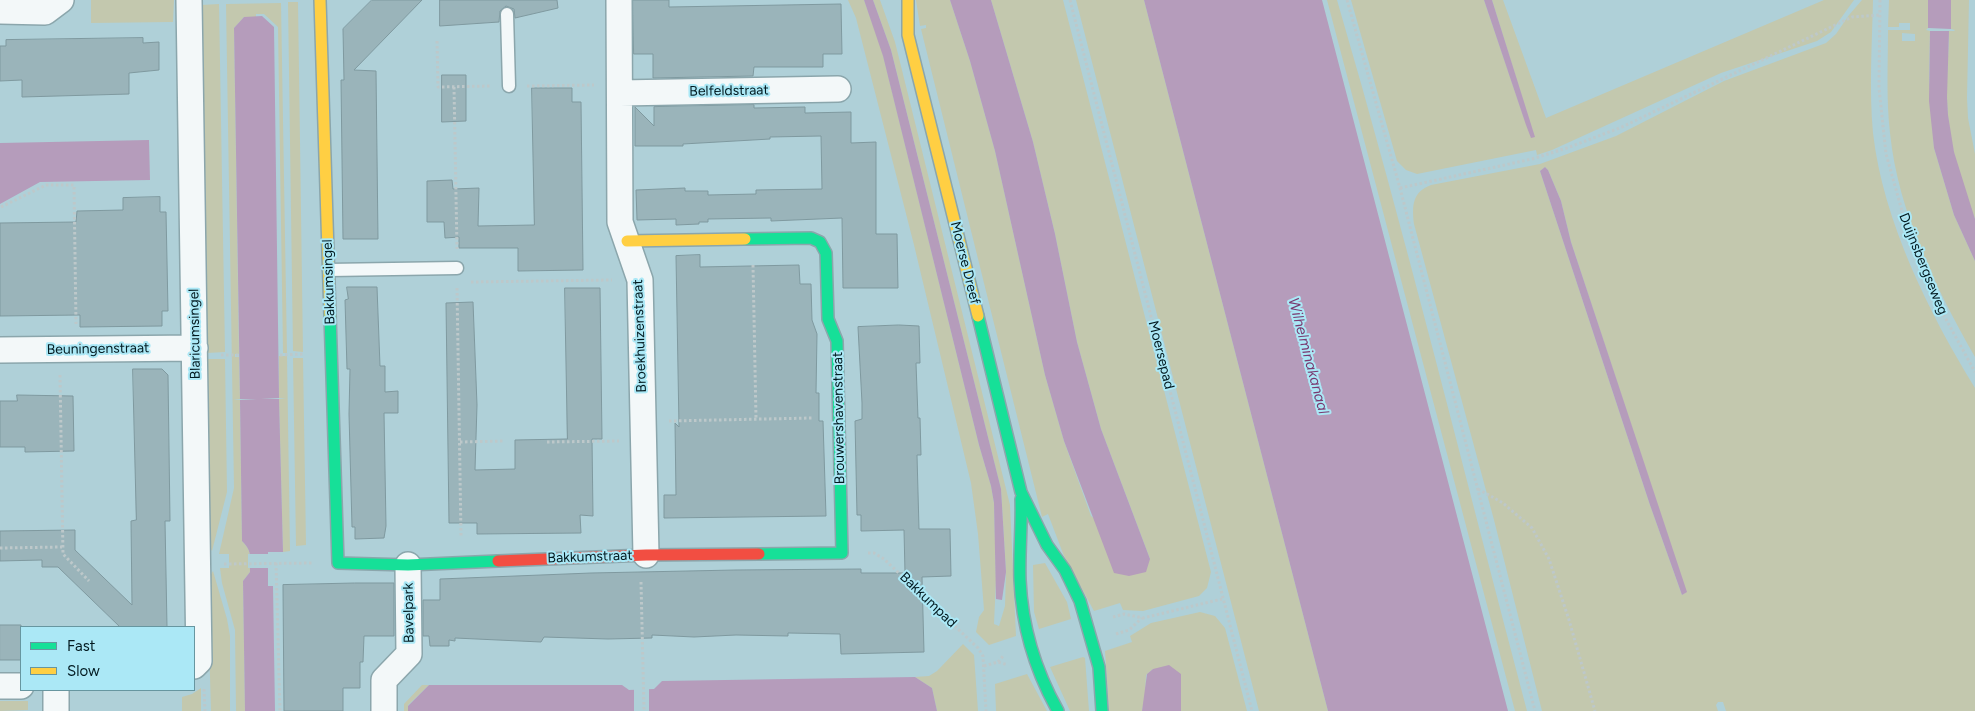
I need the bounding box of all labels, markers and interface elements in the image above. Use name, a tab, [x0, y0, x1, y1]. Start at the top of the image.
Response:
street label: Belfeldstraat	[689, 82, 769, 100]
street label: Duijnsbergseweg	[1895, 211, 1951, 317]
street label: Moerse Dreef	[947, 220, 983, 306]
street label: Bakkumsingel	[319, 239, 339, 325]
street label: Broekhuizenstraat	[630, 279, 650, 393]
street label: Blaricumsingel	[186, 289, 204, 379]
water label: Wilhelminakanaal	[1284, 296, 1332, 416]
street label: Moersepad	[1144, 319, 1178, 391]
street label: Beuningenstraat	[47, 340, 149, 358]
street label: Brouwershavenstraat	[829, 352, 849, 484]
street label: Bakkumstraat	[547, 547, 633, 567]
street label: Bakkumpad	[896, 569, 960, 631]
street label: Bavelpark	[400, 583, 418, 643]
legend	[20, 626, 195, 691]
text: Fast	[67, 637, 95, 655]
text: Slow	[67, 662, 100, 680]

